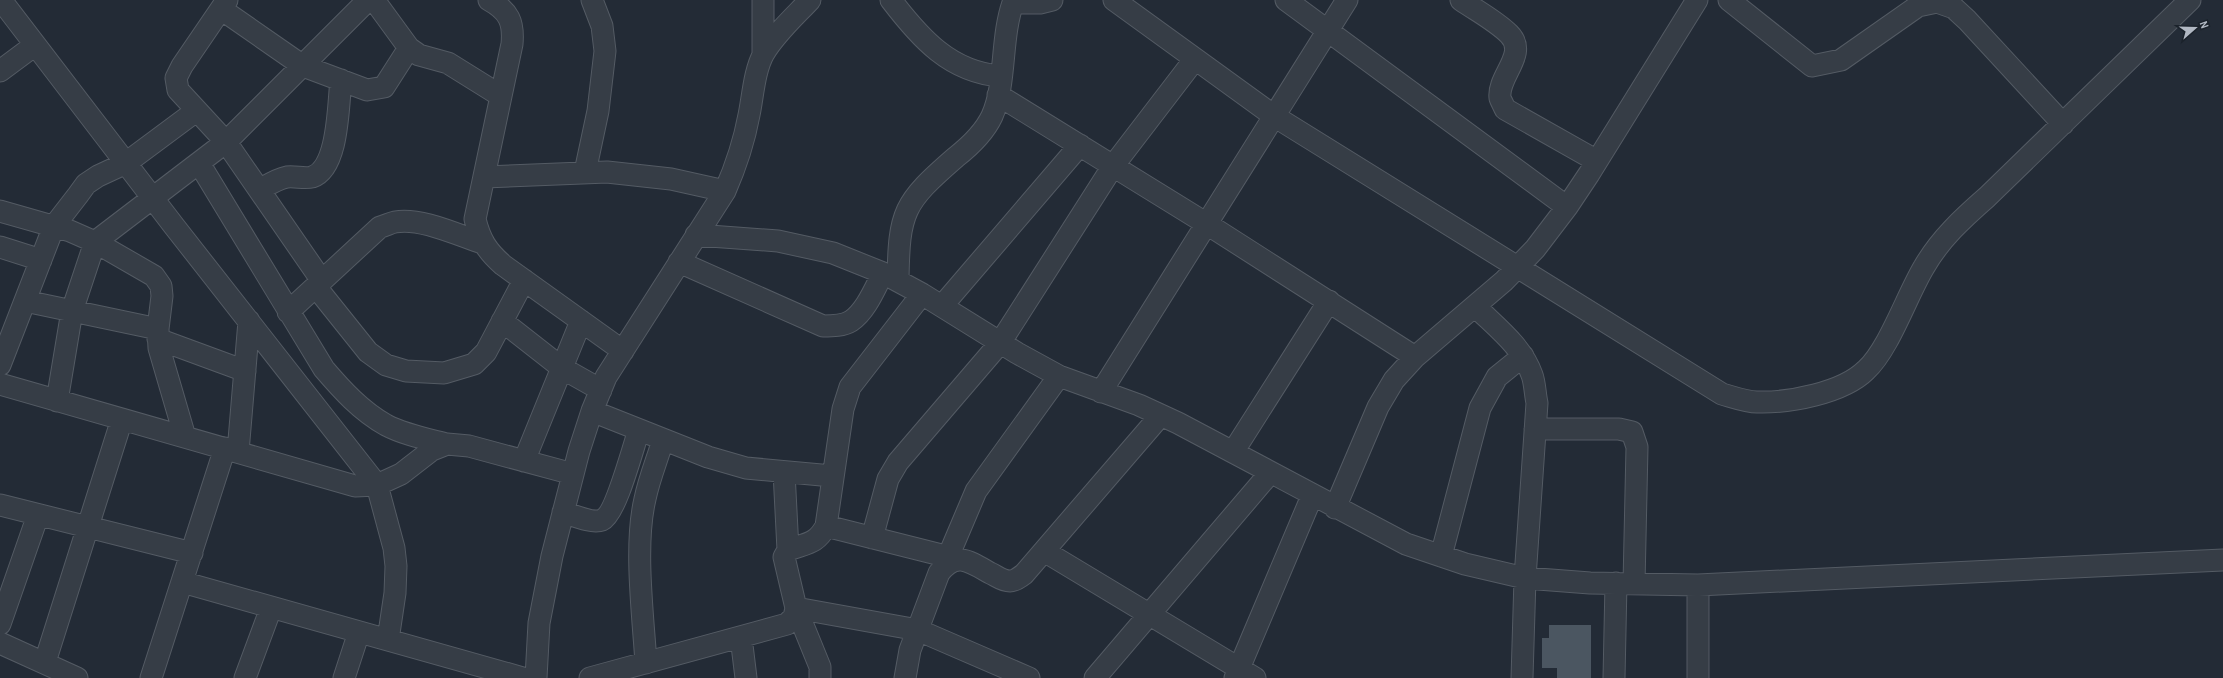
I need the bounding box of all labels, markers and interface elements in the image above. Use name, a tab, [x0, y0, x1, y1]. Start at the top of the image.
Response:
north arrow	[2175, 8, 2215, 48]
text: N	[2197, 19, 2212, 30]

